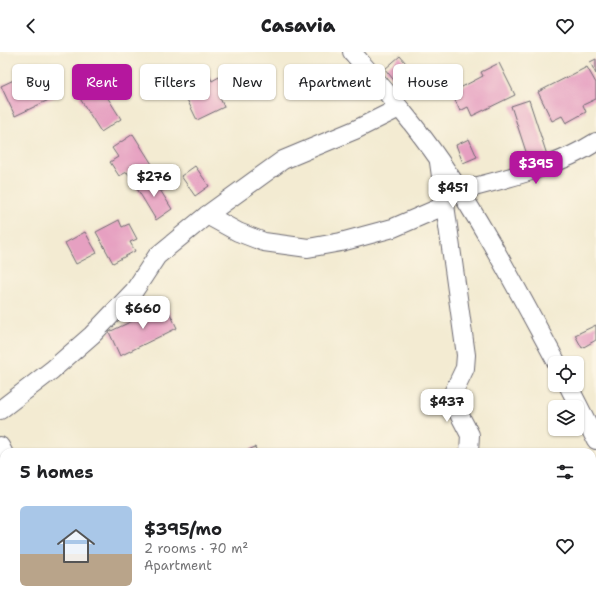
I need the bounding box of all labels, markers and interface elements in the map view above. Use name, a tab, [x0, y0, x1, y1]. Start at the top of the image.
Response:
text: Casavia	[261, 14, 335, 38]
icon: back	[20, 15, 42, 37]
icon: heart	[554, 15, 576, 37]
chip: Buy	[12, 64, 64, 100]
chip: Rent	[72, 64, 132, 100]
chip: Filters	[140, 64, 210, 100]
chip: New	[218, 64, 276, 100]
chip: Apartment	[284, 64, 385, 100]
chip: House	[393, 64, 463, 100]
pin: $395	[512, 151, 560, 185]
text: $395	[519, 155, 553, 172]
pin: $276	[130, 164, 178, 198]
text: $276	[136, 168, 172, 185]
pin: $451	[429, 175, 477, 209]
text: $451	[437, 179, 469, 196]
pin: $660	[119, 296, 167, 330]
text: $660	[125, 300, 161, 317]
map controls	[548, 356, 584, 436]
button: locate	[548, 356, 584, 392]
pin: $437	[423, 389, 471, 423]
text: $437	[430, 393, 464, 410]
button: layers	[548, 400, 584, 436]
text: 5 homes	[20, 461, 93, 483]
icon: filters	[554, 461, 576, 483]
text: $395/mo	[144, 518, 222, 540]
icon: home	[52, 522, 100, 570]
icon: heart	[554, 535, 576, 557]
text: 2 rooms · 70 m²	[144, 540, 248, 557]
text: Apartment	[144, 557, 212, 574]

